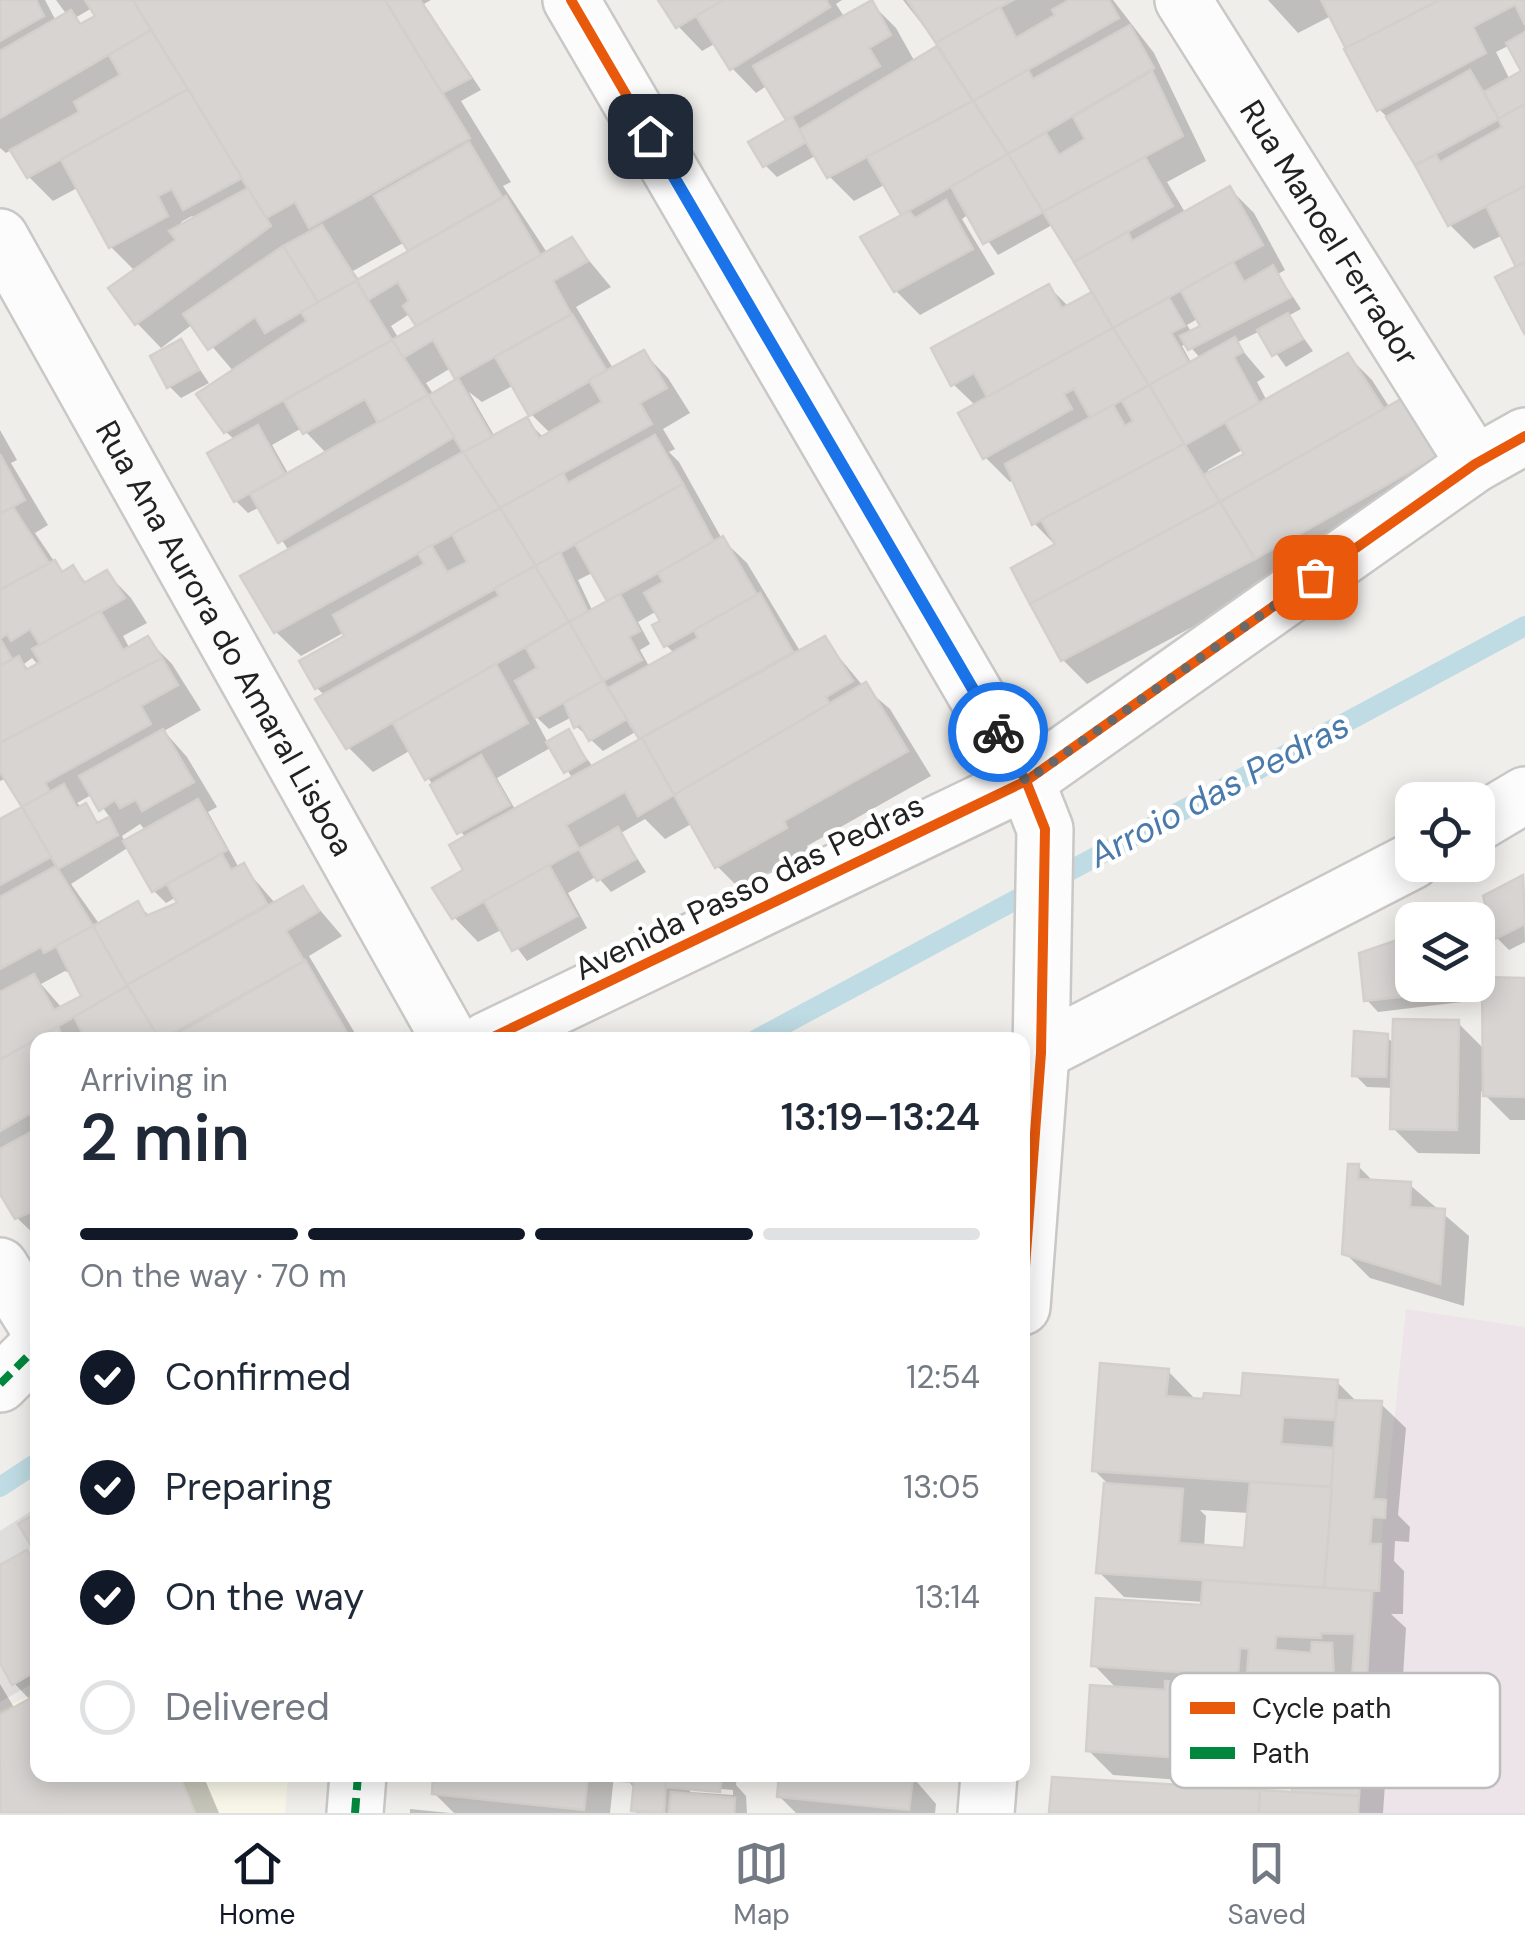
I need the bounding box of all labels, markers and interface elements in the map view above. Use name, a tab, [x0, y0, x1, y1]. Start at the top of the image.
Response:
street label: Rua Manoel Ferrador	[1230, 92, 1429, 373]
pin	[608, 94, 693, 179]
icon: home	[623, 109, 678, 164]
street label: Rua Ana Aurora do Amaral Lisboa	[86, 413, 364, 864]
pin	[1273, 535, 1358, 620]
icon: bag	[1288, 550, 1343, 605]
courier	[948, 682, 1048, 782]
water label: Arroio das Pedras	[1080, 702, 1357, 879]
icon: bike	[971, 705, 1026, 760]
map controls	[1395, 782, 1495, 1002]
button: locate	[1395, 782, 1495, 882]
street label: Avenida Passo das Pedras	[567, 784, 931, 990]
button: layers	[1395, 902, 1495, 1002]
text: Arriving in	[80, 1059, 228, 1101]
text: 13:19–13:24	[781, 1092, 980, 1142]
text: 2 min	[80, 1096, 250, 1180]
text: On the way · 70 m	[80, 1255, 347, 1297]
icon: check	[80, 1350, 135, 1405]
text: Confirmed	[165, 1352, 351, 1402]
text: 12:54	[906, 1356, 980, 1398]
icon: check	[80, 1460, 135, 1515]
text: Preparing	[165, 1462, 333, 1512]
text: 13:05	[903, 1466, 980, 1508]
icon: check	[80, 1570, 135, 1625]
text: On the way	[165, 1572, 364, 1622]
text: 13:14	[915, 1576, 980, 1618]
legend	[1170, 1673, 1500, 1788]
text: Delivered	[165, 1682, 330, 1732]
text: Cycle path	[1252, 1690, 1391, 1727]
text: Path	[1252, 1735, 1310, 1772]
tab: Home	[219, 1836, 295, 1933]
tab: Map	[733, 1836, 790, 1933]
tab: Saved	[1228, 1836, 1306, 1933]

